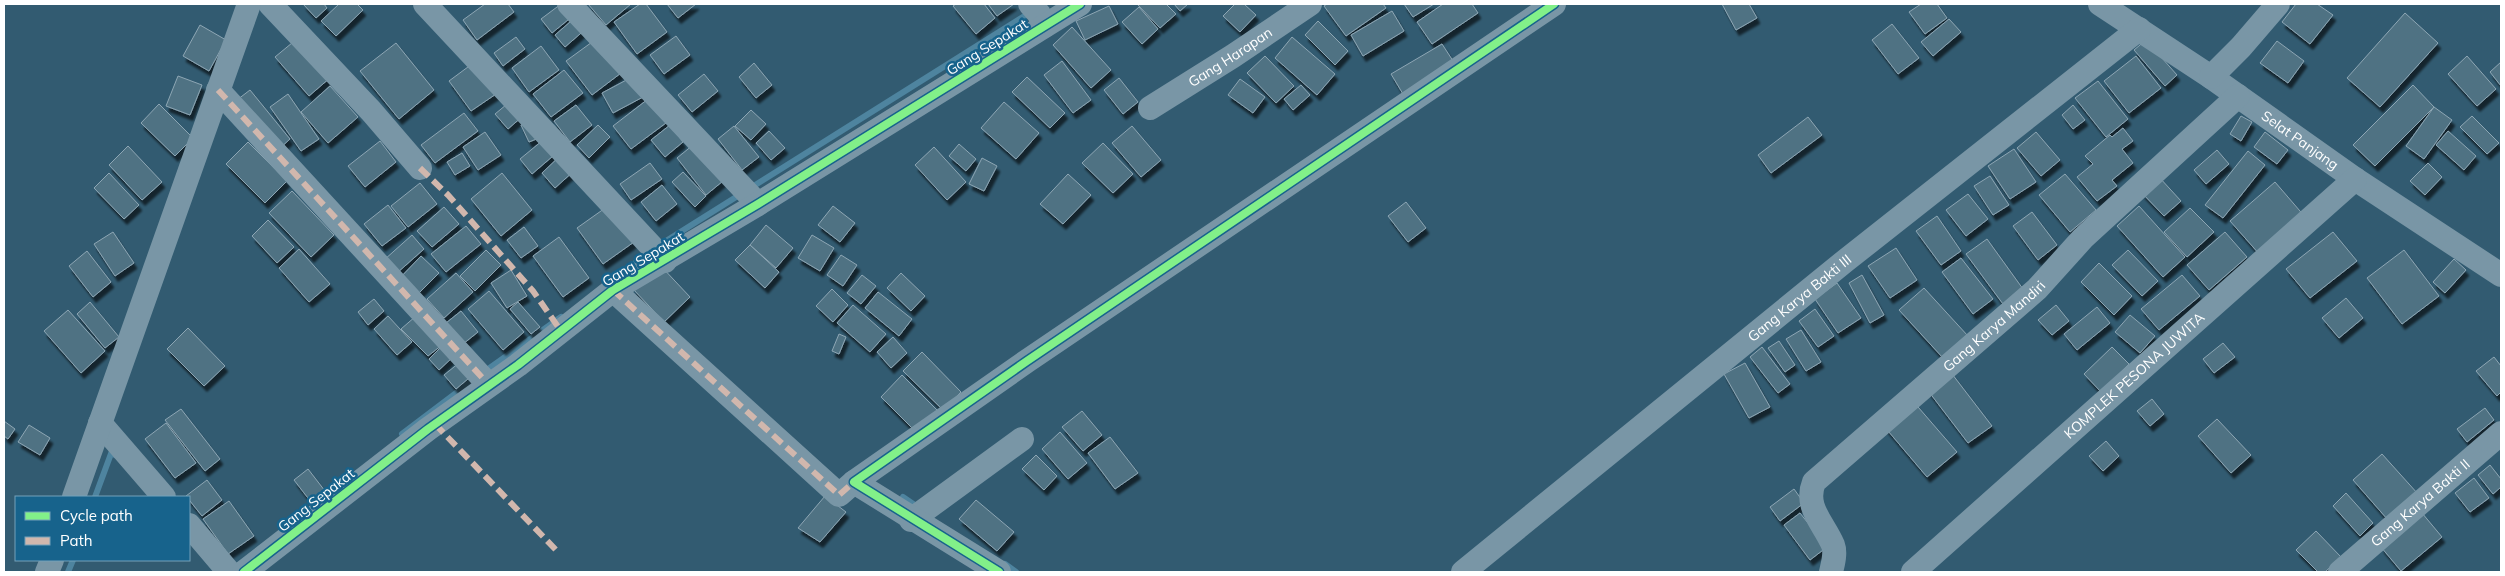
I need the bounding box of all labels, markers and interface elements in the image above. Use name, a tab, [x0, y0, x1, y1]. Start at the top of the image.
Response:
street label: Gang Sepakat	[943, 15, 1031, 79]
street label: Gang Harapan	[1185, 23, 1276, 91]
street label: Selat Panjang	[2258, 107, 2342, 174]
street label: Gang Sepakat	[599, 227, 687, 291]
street label: Gang Karya Bakti III	[1744, 250, 1855, 346]
street label: Gang Karya Mandiri	[1939, 277, 2049, 376]
street label: KOMPLEK PESONA JUWITA	[2060, 308, 2209, 442]
street label: Gang Karya Bakti II	[2367, 455, 2474, 550]
street label: Gang Sepakat	[274, 464, 358, 536]
legend	[15, 496, 190, 561]
text: Cycle path	[60, 506, 133, 525]
text: Path	[60, 531, 92, 550]

